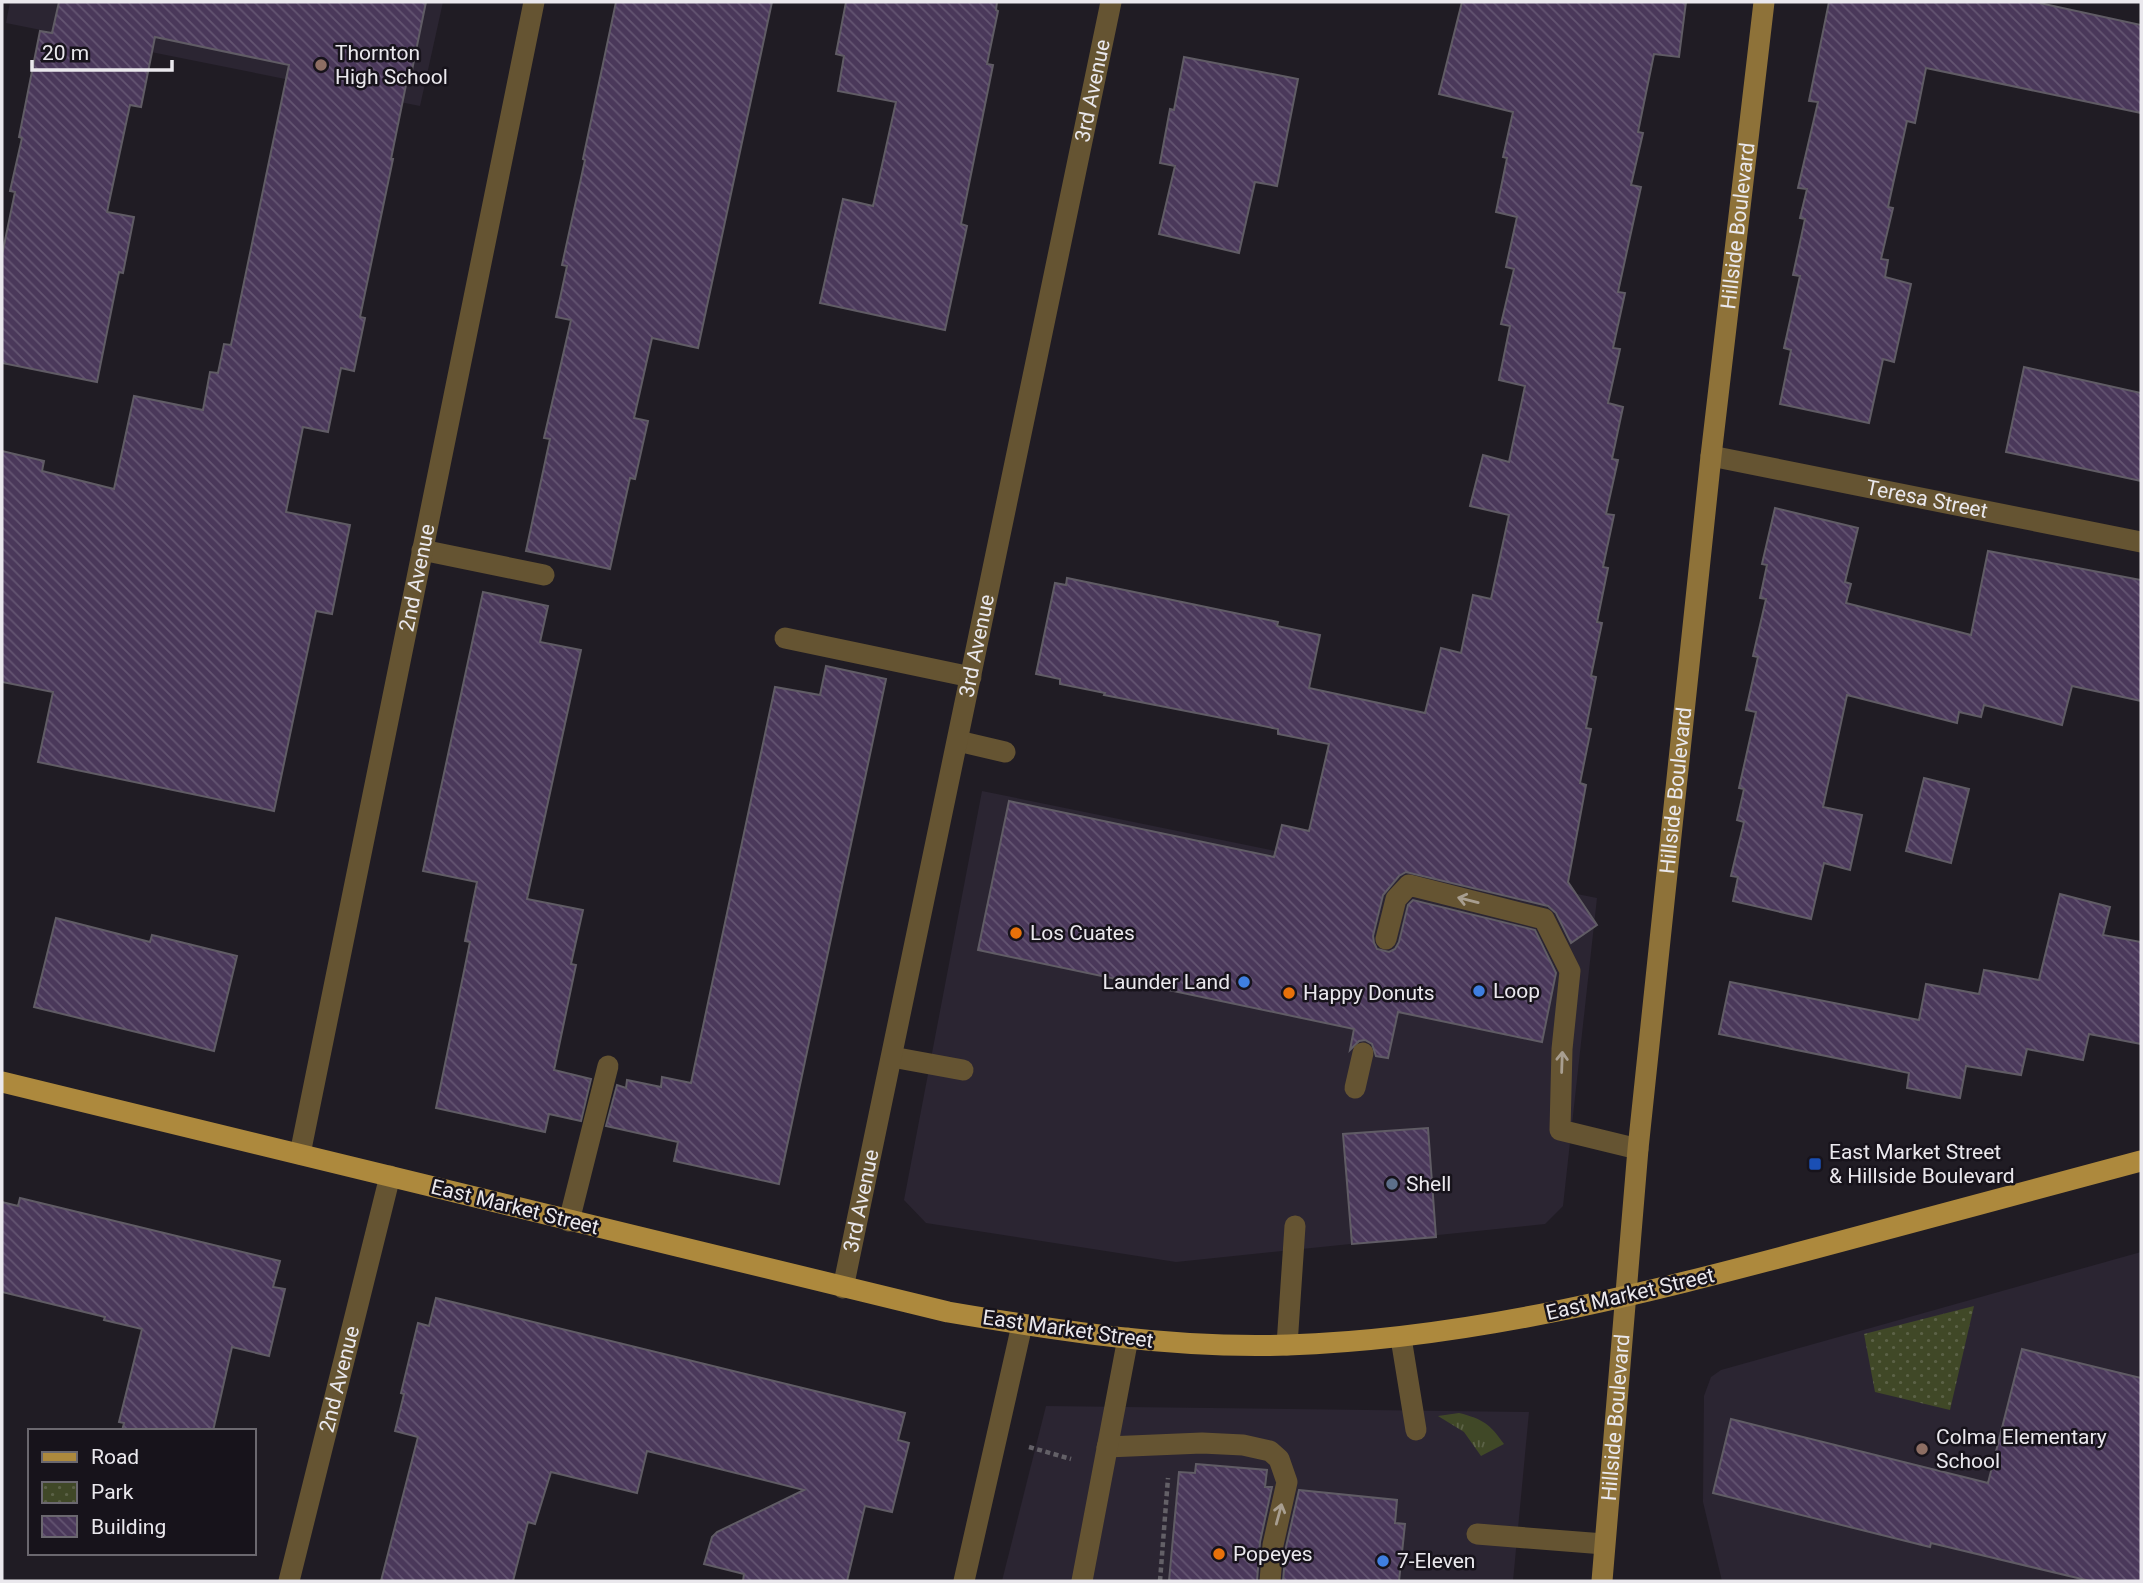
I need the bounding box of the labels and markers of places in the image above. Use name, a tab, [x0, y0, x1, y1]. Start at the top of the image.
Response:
place label: Thornton High School	[335, 41, 448, 89]
marker: Thornton High School	[313, 57, 329, 73]
place label: Los Cuates	[1030, 921, 1135, 945]
marker: Los Cuates	[1008, 925, 1024, 941]
place label: Launder Land	[1103, 970, 1230, 994]
marker: Launder Land	[1236, 974, 1252, 990]
place label: Loop	[1493, 979, 1540, 1003]
place label: Happy Donuts	[1303, 981, 1435, 1005]
marker: Loop	[1471, 983, 1487, 999]
marker: Happy Donuts	[1281, 985, 1297, 1001]
place label: East Market Street & Hillside Boulevard	[1829, 1140, 2015, 1188]
marker: East Market Street & Hillside Boulevard	[1807, 1156, 1823, 1172]
place label: Shell	[1406, 1172, 1451, 1196]
marker: Shell	[1384, 1176, 1400, 1192]
place label: Colma Elementary School	[1936, 1425, 2107, 1473]
marker: Colma Elementary School	[1914, 1441, 1930, 1457]
place label: Popeyes	[1233, 1542, 1313, 1566]
marker: Popeyes	[1211, 1546, 1227, 1562]
place label: 7-Eleven	[1397, 1549, 1475, 1573]
marker: 7-Eleven	[1375, 1553, 1391, 1569]

